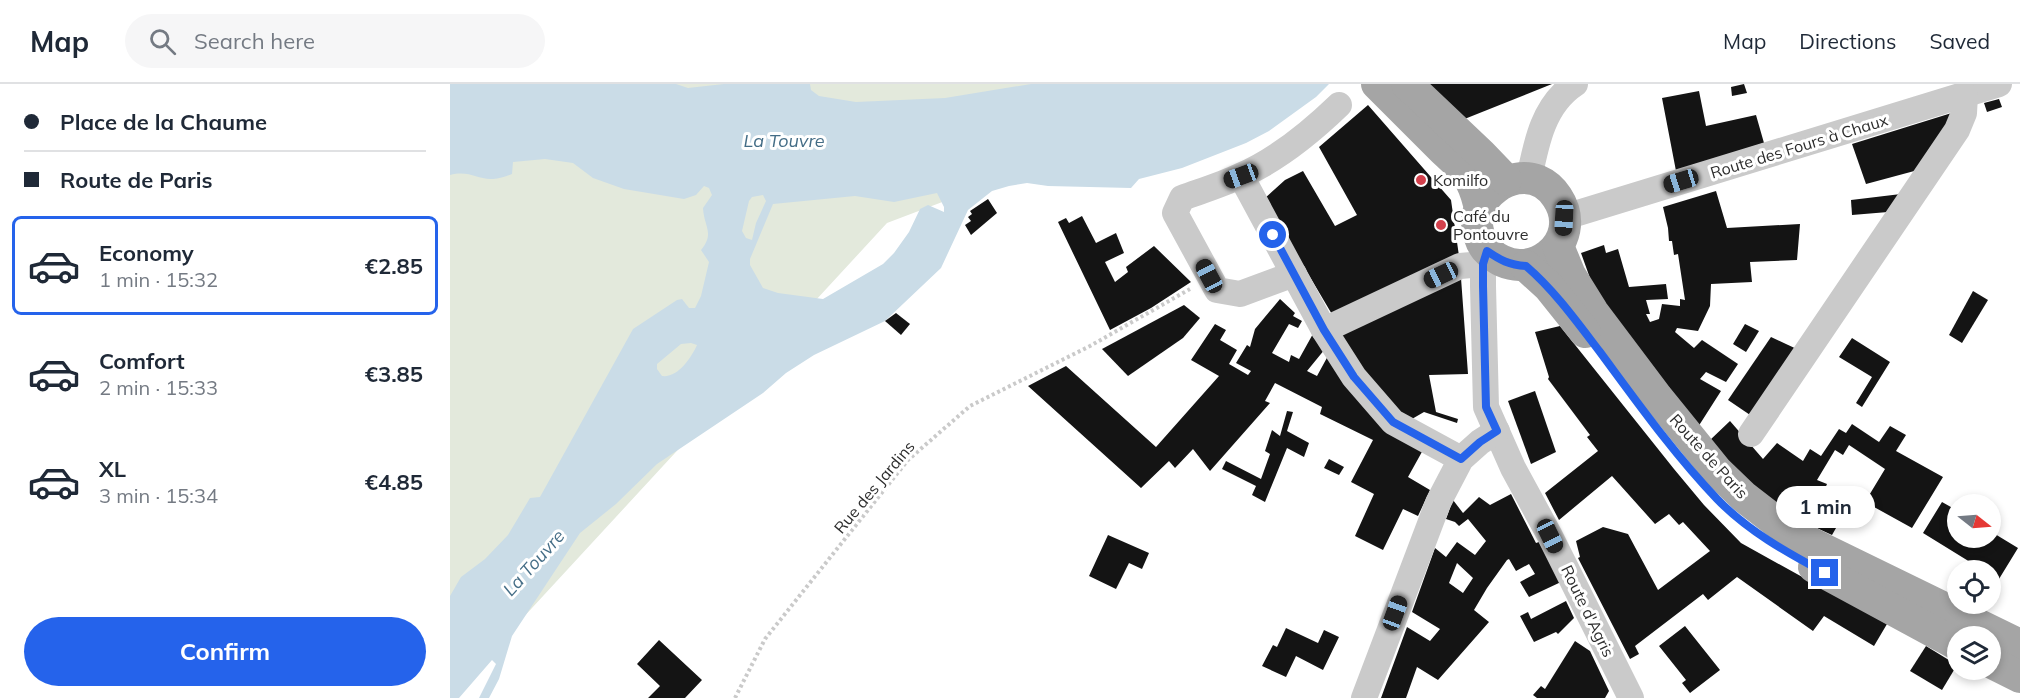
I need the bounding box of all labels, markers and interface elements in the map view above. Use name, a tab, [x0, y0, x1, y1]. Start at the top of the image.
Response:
search box	[125, 14, 545, 68]
text: Map	[30, 24, 89, 59]
icon: search	[146, 25, 179, 58]
text: Search here	[194, 27, 315, 55]
text: Map	[1723, 28, 1766, 54]
text: Directions	[1799, 28, 1896, 54]
text: Saved	[1929, 28, 1990, 54]
text: Place de la Chaume	[60, 108, 267, 136]
street label: Route des Fours à Chaux	[1708, 109, 1891, 183]
water label: La Touvre	[743, 129, 825, 152]
car	[1221, 161, 1261, 191]
text: Route de Paris	[60, 166, 213, 194]
car	[1661, 167, 1701, 195]
place label: Komilfo	[1433, 170, 1488, 190]
marker: Komilfo	[1414, 173, 1428, 187]
car	[1554, 200, 1574, 236]
place label: Café du Pontouvre	[1453, 206, 1528, 244]
marker: Café du Pontouvre	[1434, 218, 1448, 232]
route start	[1259, 221, 1286, 248]
icon: car	[27, 239, 81, 293]
text: Economy	[99, 239, 194, 267]
text: €2.85	[365, 252, 423, 280]
car	[1193, 256, 1225, 296]
car	[1421, 259, 1461, 291]
text: 1 min · 15:32	[99, 267, 218, 292]
icon: car	[27, 347, 81, 401]
text: Comfort	[99, 347, 185, 375]
text: €3.85	[365, 360, 423, 388]
text: 2 min · 15:33	[99, 375, 218, 400]
street label: Route de Paris	[1666, 409, 1752, 503]
street label: Rue des Jardins	[829, 437, 919, 537]
icon: car	[27, 455, 81, 509]
text: XL	[99, 455, 126, 483]
text: €4.85	[365, 468, 423, 496]
text: 3 min · 15:34	[99, 483, 218, 508]
callout: 1 min	[1776, 486, 1874, 528]
text: 1 min	[1799, 494, 1852, 519]
north arrow	[1947, 494, 2001, 548]
map controls	[1947, 494, 2001, 680]
car	[1534, 516, 1566, 556]
water label: La Touvre	[498, 525, 569, 601]
route end	[1811, 559, 1838, 586]
button: locate	[1947, 560, 2001, 614]
street label: Route d'Agris	[1557, 562, 1619, 660]
car	[1380, 593, 1410, 633]
button: Confirm	[24, 617, 426, 686]
button: layers	[1947, 626, 2001, 680]

